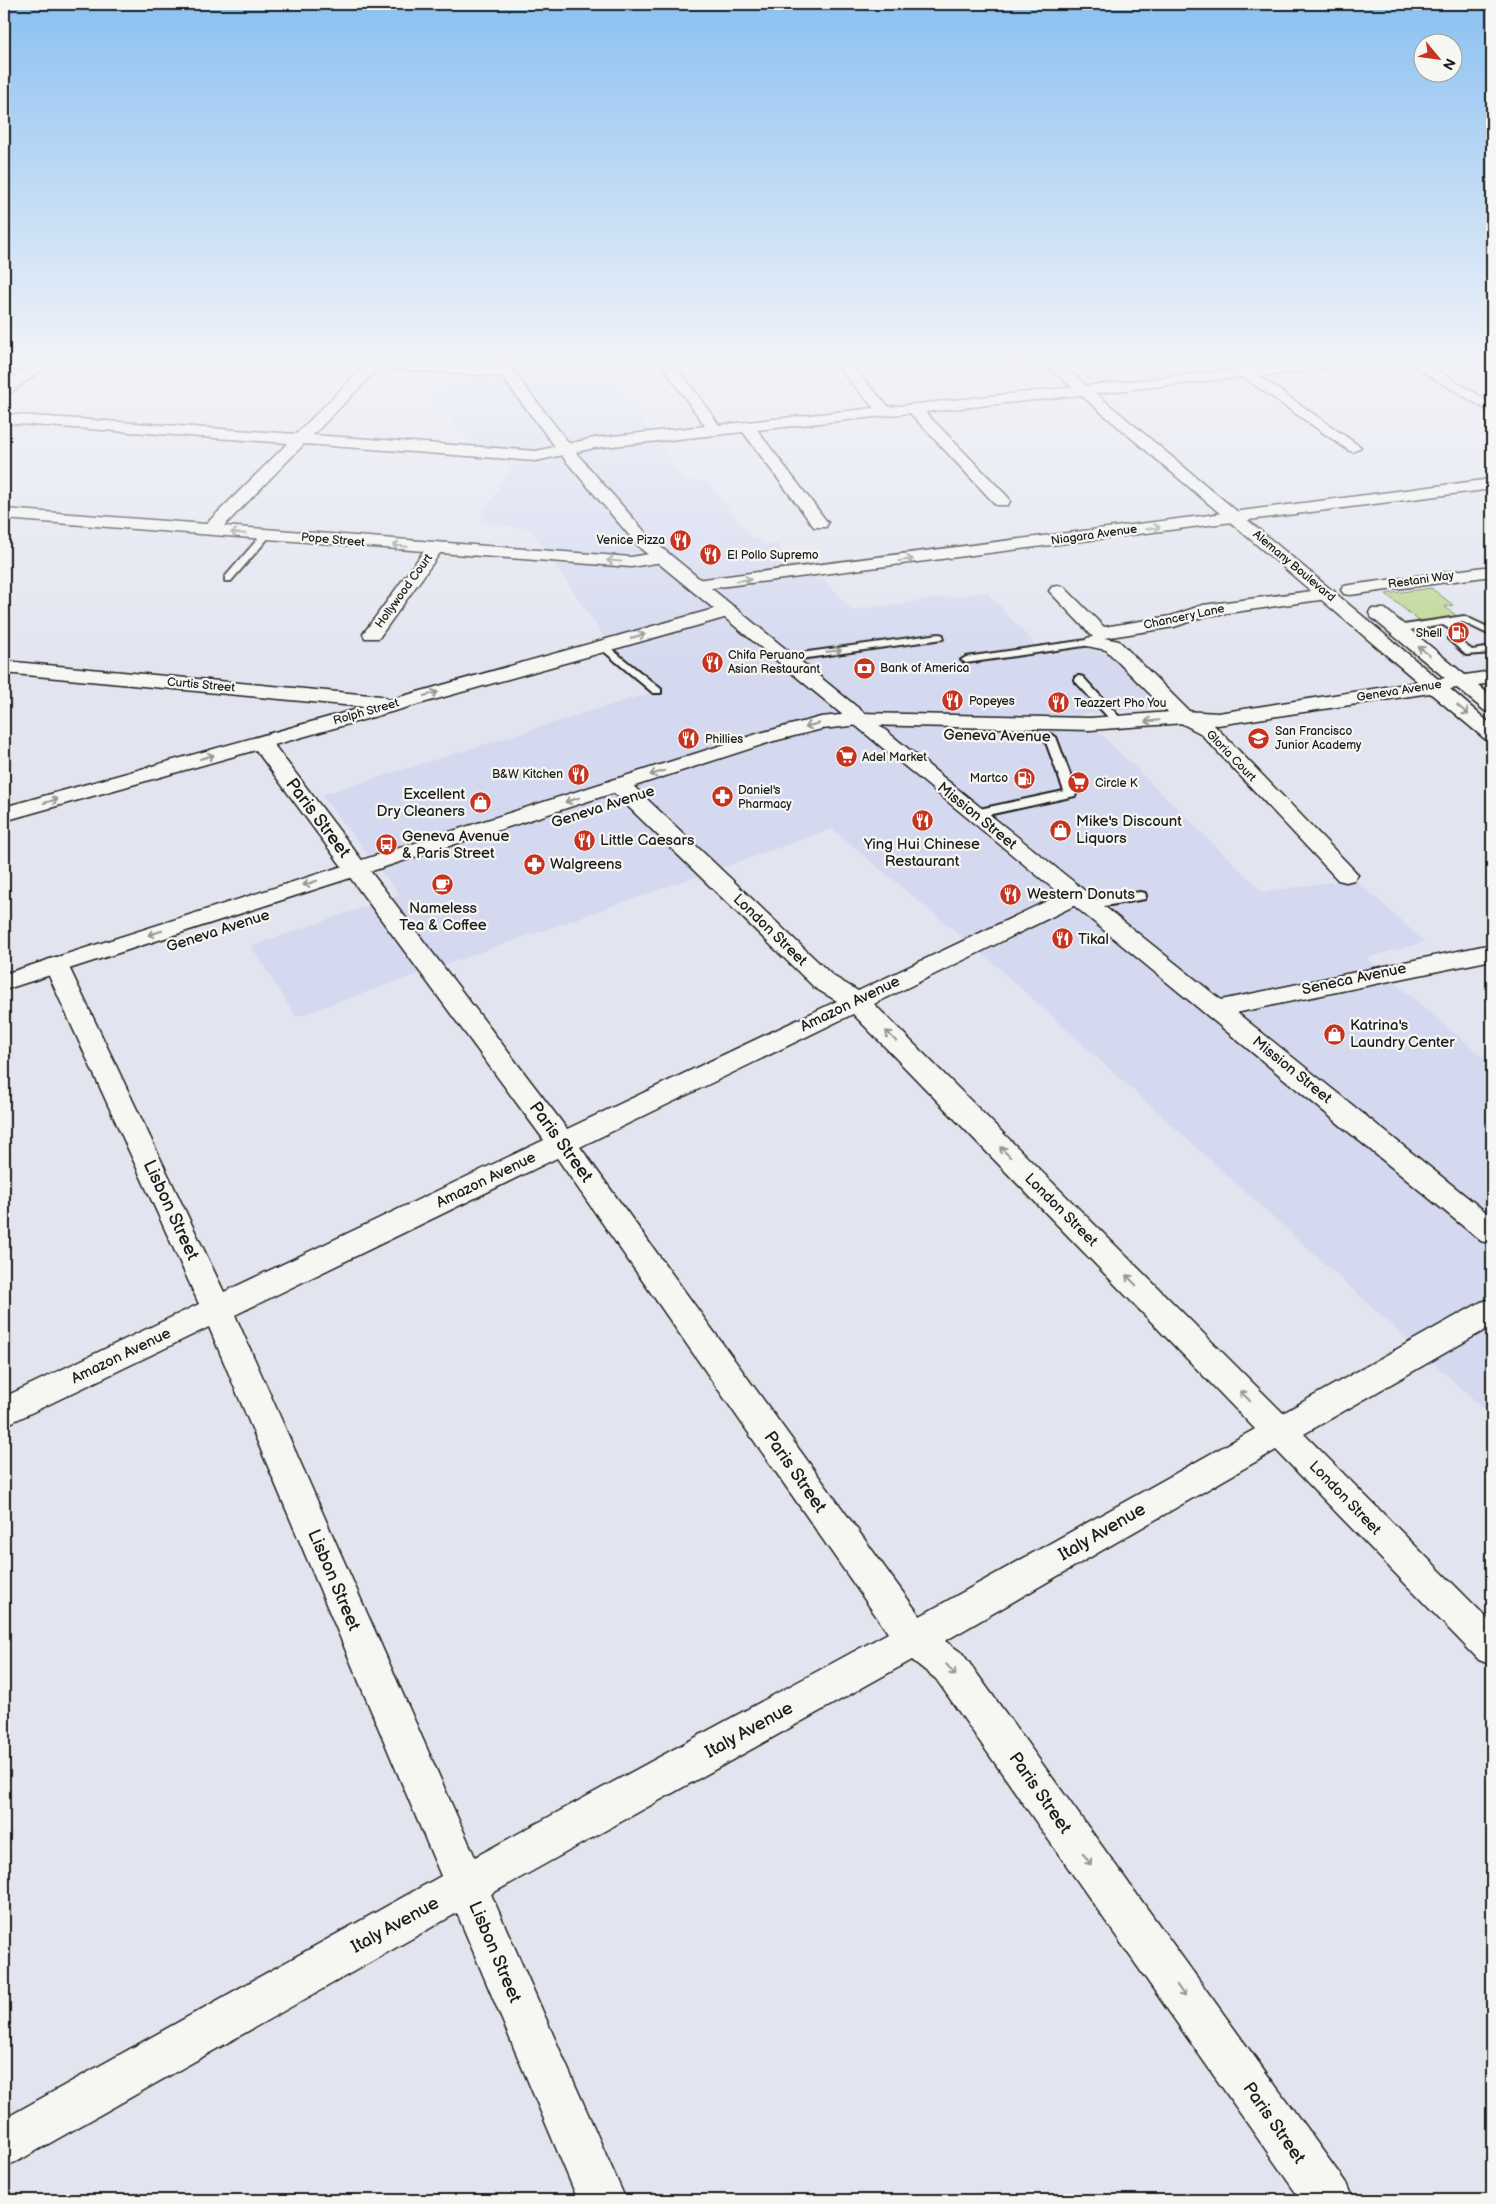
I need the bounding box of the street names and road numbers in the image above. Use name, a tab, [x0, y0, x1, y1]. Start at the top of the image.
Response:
street label: Niagara Avenue	[1050, 522, 1138, 548]
street label: Alemany Boulevard	[1250, 527, 1338, 605]
street label: Pope Street	[301, 530, 366, 550]
street label: Hollywood Court	[372, 551, 436, 631]
street label: Restani Way	[1387, 568, 1456, 592]
street label: Chancery Lane	[1142, 601, 1226, 633]
street label: Curtis Street	[166, 675, 236, 695]
street label: Geneva Avenue	[1355, 677, 1443, 705]
street label: Rolph Street	[331, 695, 401, 729]
street label: Geneva Avenue	[943, 726, 1051, 746]
street label: Gloria Court	[1203, 727, 1259, 785]
street label: Paris Street	[281, 774, 355, 862]
street label: Mission Street	[933, 778, 1021, 854]
street label: Geneva Avenue	[549, 781, 657, 833]
street label: London Street	[729, 890, 811, 970]
street label: Geneva Avenue	[164, 905, 272, 957]
street label: Seneca Avenue	[1300, 959, 1408, 999]
street label: Amazon Avenue	[797, 972, 903, 1036]
street label: Mission Street	[1248, 1032, 1336, 1108]
street label: Paris Street	[525, 1098, 597, 1187]
street label: Amazon Avenue	[433, 1148, 539, 1212]
street label: Lisbon Street	[139, 1157, 204, 1264]
street label: London Street	[1020, 1169, 1102, 1251]
street label: Amazon Avenue	[68, 1324, 174, 1388]
street label: Paris Street	[759, 1427, 831, 1517]
street label: London Street	[1305, 1457, 1385, 1539]
street label: Italy Avenue	[1055, 1498, 1150, 1565]
street label: Lisbon Street	[303, 1526, 365, 1634]
street label: Italy Avenue	[701, 1697, 797, 1763]
street label: Paris Street	[1004, 1748, 1076, 1838]
street label: Italy Avenue	[347, 1892, 443, 1958]
street label: Lisbon Street	[464, 1898, 526, 2006]
street label: Paris Street	[1238, 2078, 1310, 2168]

